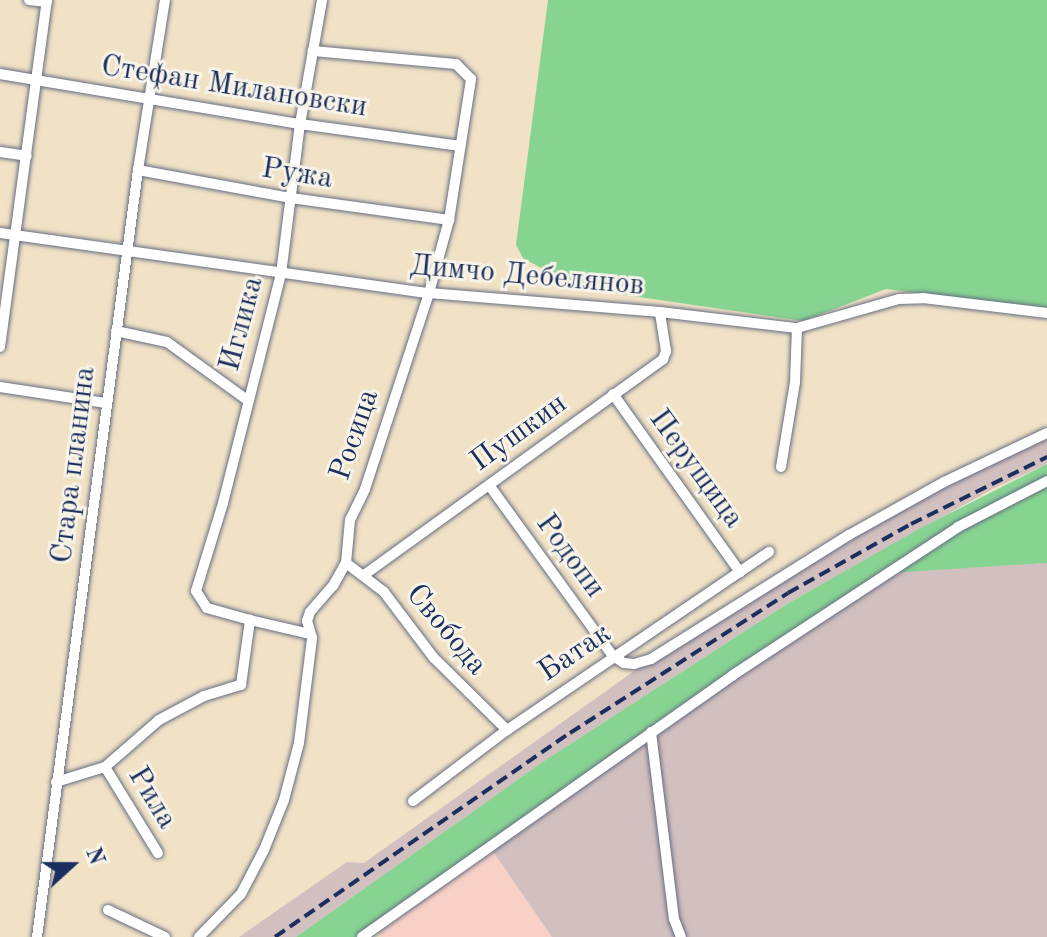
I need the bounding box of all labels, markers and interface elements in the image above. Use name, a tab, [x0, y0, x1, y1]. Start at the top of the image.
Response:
street label: Стефан Милановски	[98, 48, 370, 126]
street label: Ружа	[259, 151, 335, 197]
street label: Димчо Дебелянов	[408, 248, 646, 304]
street label: Иглика	[212, 273, 272, 375]
street label: Стара планина	[44, 365, 104, 565]
street label: Росица	[323, 385, 387, 485]
street label: Пушкин	[464, 386, 574, 480]
street label: Перущица	[641, 402, 751, 536]
street label: Родопи	[528, 507, 612, 605]
street label: Свобода	[398, 577, 494, 683]
street label: Батак	[532, 616, 618, 690]
street label: Рила	[119, 760, 185, 836]
north arrow	[32, 825, 112, 905]
text: N	[81, 845, 108, 868]

